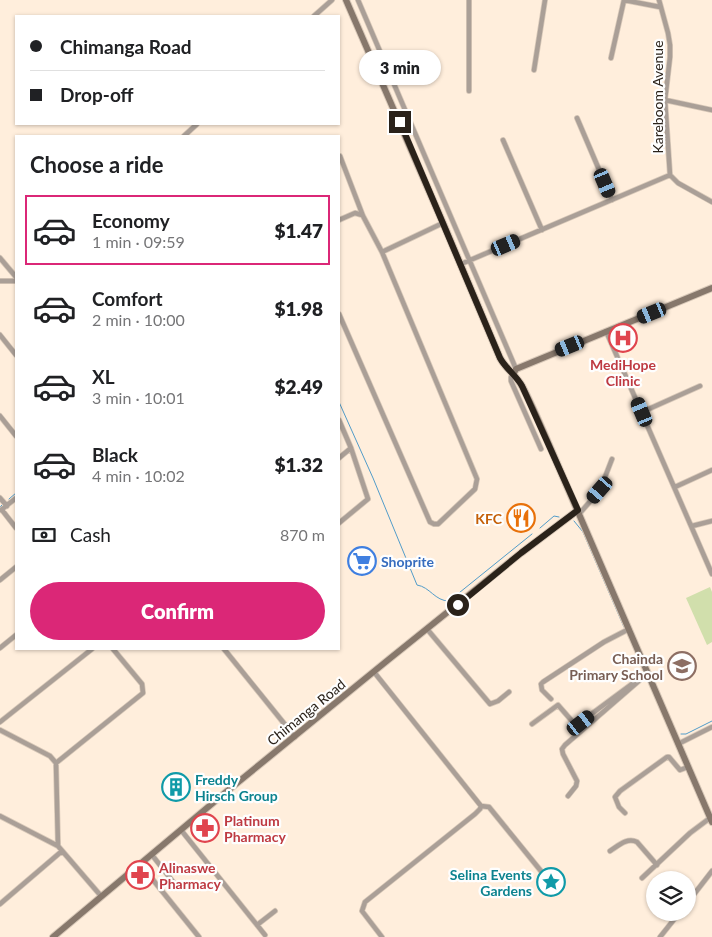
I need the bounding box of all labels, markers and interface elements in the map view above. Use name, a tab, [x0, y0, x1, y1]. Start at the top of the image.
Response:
text: Chimanga Road	[60, 35, 192, 58]
street label: Kareboom Avenue	[649, 40, 666, 154]
callout: 3 min	[359, 49, 441, 84]
text: 3 min	[380, 58, 420, 77]
text: Drop-off	[60, 83, 134, 106]
route end	[389, 111, 411, 133]
text: Choose a ride	[30, 151, 164, 178]
car	[592, 166, 617, 200]
icon: car	[32, 208, 77, 253]
text: Economy	[92, 209, 170, 232]
text: $1.47	[274, 219, 323, 242]
text: 1 min · 09:59	[92, 232, 185, 251]
car	[489, 232, 522, 258]
icon: car	[32, 286, 77, 331]
text: Comfort	[92, 287, 163, 310]
text: $1.98	[274, 297, 323, 320]
car	[635, 300, 668, 326]
text: 2 min · 10:00	[92, 310, 185, 329]
hospital icon: MediHope Clinic	[608, 323, 638, 353]
car	[553, 333, 586, 359]
place label: MediHope Clinic	[590, 356, 656, 389]
icon: car	[32, 364, 77, 409]
text: XL	[92, 365, 115, 388]
text: $2.49	[274, 375, 323, 398]
text: 3 min · 10:01	[92, 388, 185, 407]
car	[629, 395, 654, 429]
icon: car	[32, 442, 77, 487]
text: Black	[92, 443, 138, 466]
text: $1.32	[274, 453, 323, 476]
text: 4 min · 10:02	[92, 466, 185, 485]
car	[584, 474, 615, 506]
restaurant icon: KFC	[506, 503, 536, 533]
place label: KFC	[475, 510, 503, 527]
icon: cash	[30, 521, 58, 549]
text: Cash	[70, 523, 111, 546]
text: 870 m	[280, 525, 325, 544]
supermarket icon: Shoprite	[347, 546, 377, 576]
place label: Shoprite	[381, 553, 434, 570]
button: Confirm	[30, 582, 325, 640]
route start	[447, 594, 469, 616]
place label: Chainda Primary School	[569, 650, 663, 683]
school or university icon: Chainda Primary School	[667, 651, 697, 681]
street label: Chimanga Road	[263, 675, 349, 749]
car	[564, 708, 597, 738]
place label: Freddy Hirsch Group	[195, 771, 278, 804]
building icon: Freddy Hirsch Group	[161, 772, 191, 802]
place label: Platinum Pharmacy	[224, 812, 286, 845]
pharmacy icon: Platinum Pharmacy	[190, 813, 220, 843]
place label: Alinaswe Pharmacy	[158, 859, 221, 892]
pharmacy icon: Alinaswe Pharmacy	[125, 860, 155, 890]
place label: Selina Events Gardens	[450, 866, 532, 899]
place icon: Selina Events Gardens	[536, 867, 566, 897]
map controls	[646, 871, 696, 921]
button: layers	[646, 871, 696, 921]

